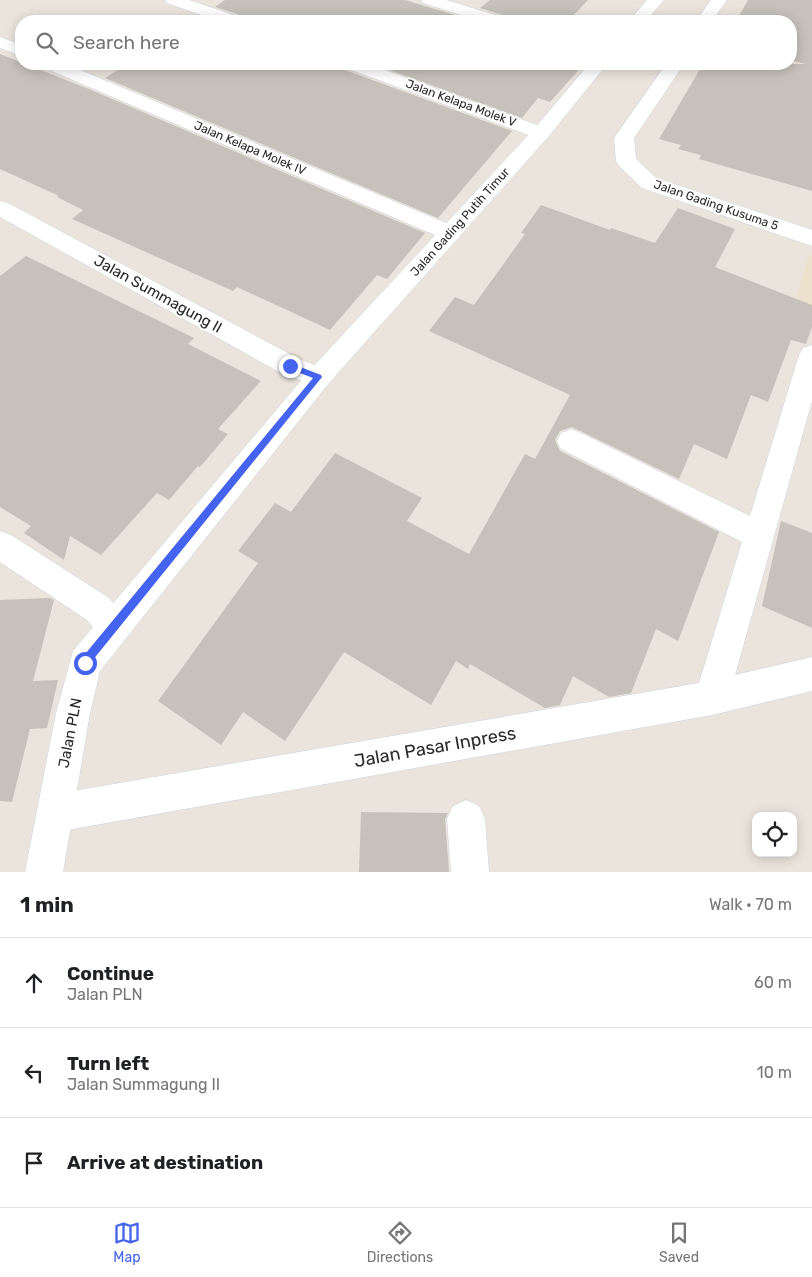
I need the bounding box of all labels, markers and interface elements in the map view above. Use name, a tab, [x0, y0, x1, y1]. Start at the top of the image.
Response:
search box	[15, 15, 797, 70]
icon: search	[33, 29, 61, 57]
text: Search here	[73, 31, 180, 54]
street label: Jalan Kelapa Molek V	[404, 77, 518, 130]
street label: Jalan Kelapa Molek IV	[192, 118, 308, 178]
street label: Jalan Gading Putih Timur	[408, 165, 513, 279]
street label: Jalan Gading Kusuma 5	[652, 177, 780, 233]
street label: Jalan Summagung II	[91, 251, 225, 337]
route end	[279, 355, 302, 378]
route start	[74, 652, 97, 675]
street label: Jalan PLN	[54, 696, 86, 770]
street label: Jalan Pasar Inpress	[352, 722, 518, 772]
map controls	[752, 812, 797, 857]
button: locate	[752, 812, 797, 857]
text: 1 min	[20, 892, 74, 917]
text: Walk · 70 m	[709, 895, 792, 914]
text: Continue	[67, 962, 154, 985]
icon: ahead	[20, 969, 48, 997]
text: 60 m	[754, 973, 792, 992]
text: Jalan PLN	[67, 985, 143, 1004]
text: Turn left	[67, 1052, 149, 1075]
icon: left	[20, 1059, 48, 1087]
text: 10 m	[757, 1063, 792, 1082]
text: Jalan Summagung II	[67, 1075, 220, 1094]
icon: arrive	[20, 1149, 48, 1177]
text: Arrive at destination	[67, 1151, 263, 1174]
tab: Map	[113, 1219, 141, 1266]
tab: Directions	[367, 1219, 433, 1266]
tab: Saved	[659, 1219, 699, 1266]

